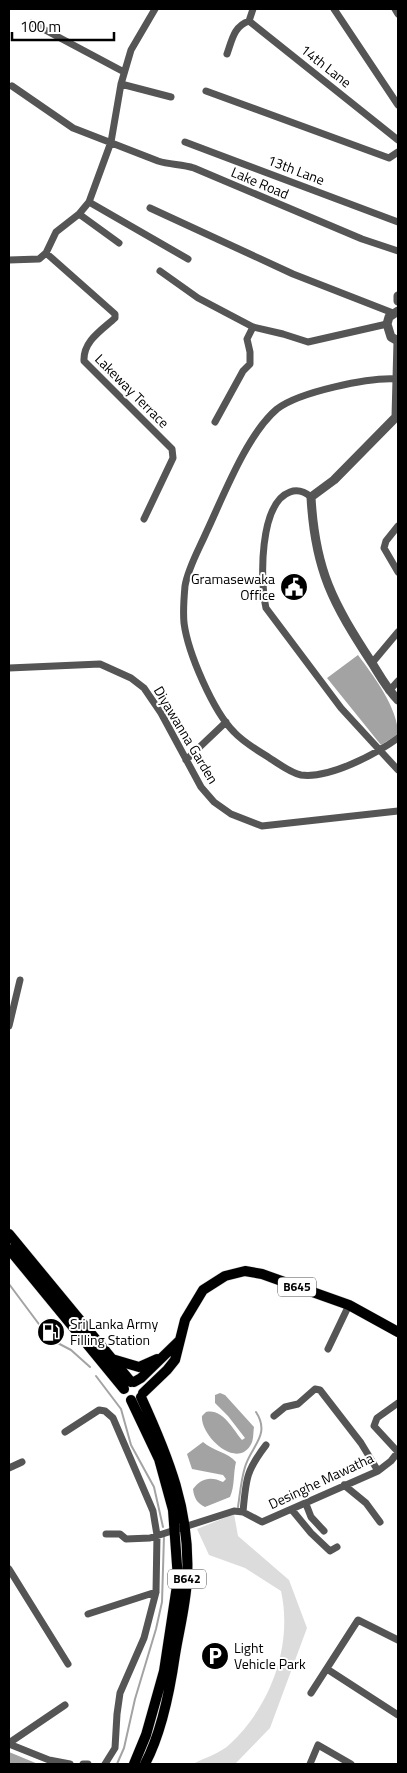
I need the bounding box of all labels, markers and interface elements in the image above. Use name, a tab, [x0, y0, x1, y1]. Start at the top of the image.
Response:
scale bar	[12, 10, 115, 42]
text: 100 m	[20, 15, 61, 38]
street label: 14th Lane	[296, 39, 356, 92]
street label: 13th Lane	[265, 149, 328, 190]
street label: Lake Road	[228, 161, 292, 204]
street label: Lakeway Terrace	[90, 349, 174, 433]
place label: Gramasewaka Office	[191, 568, 275, 605]
public building icon: Gramasewaka Office	[279, 572, 309, 602]
street label: Diyawanna Garden	[149, 682, 224, 788]
road number: B645	[278, 1277, 316, 1296]
place label: Sri Lanka Army Filling Station	[70, 1313, 158, 1350]
fuel station icon: Sri Lanka Army Filling Station	[36, 1317, 66, 1347]
street label: Desinghe Mawatha	[265, 1447, 377, 1514]
road number: B642	[168, 1570, 206, 1588]
place label: Light Vehicle Park	[234, 1637, 306, 1674]
parking icon: Light Vehicle Park	[200, 1641, 230, 1671]

